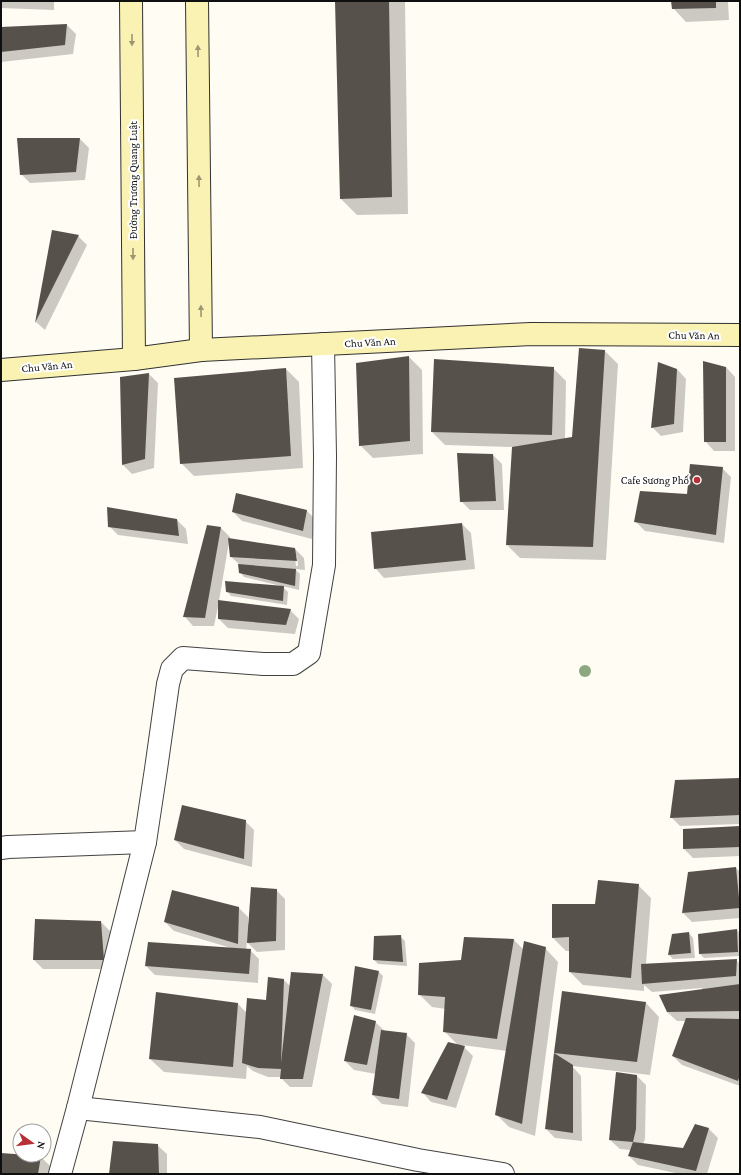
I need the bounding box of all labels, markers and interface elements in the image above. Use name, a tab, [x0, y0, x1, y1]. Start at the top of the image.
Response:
one-way arrow	[129, 34, 135, 47]
one-way arrow	[195, 44, 201, 57]
street label: Đường Trương Quang Luật	[127, 121, 140, 239]
one-way arrow	[196, 174, 202, 187]
one-way arrow	[130, 248, 136, 261]
one-way arrow	[198, 304, 204, 317]
street label: Chu Văn An	[668, 329, 720, 341]
street label: Chu Văn An	[344, 335, 396, 349]
street label: Chu Văn An	[21, 358, 73, 374]
place label: Cafe Sương Phố	[621, 474, 690, 487]
marker: Cafe Sương Phố	[692, 475, 702, 485]
north arrow	[12, 1123, 52, 1163]
text: N	[35, 1140, 48, 1151]

